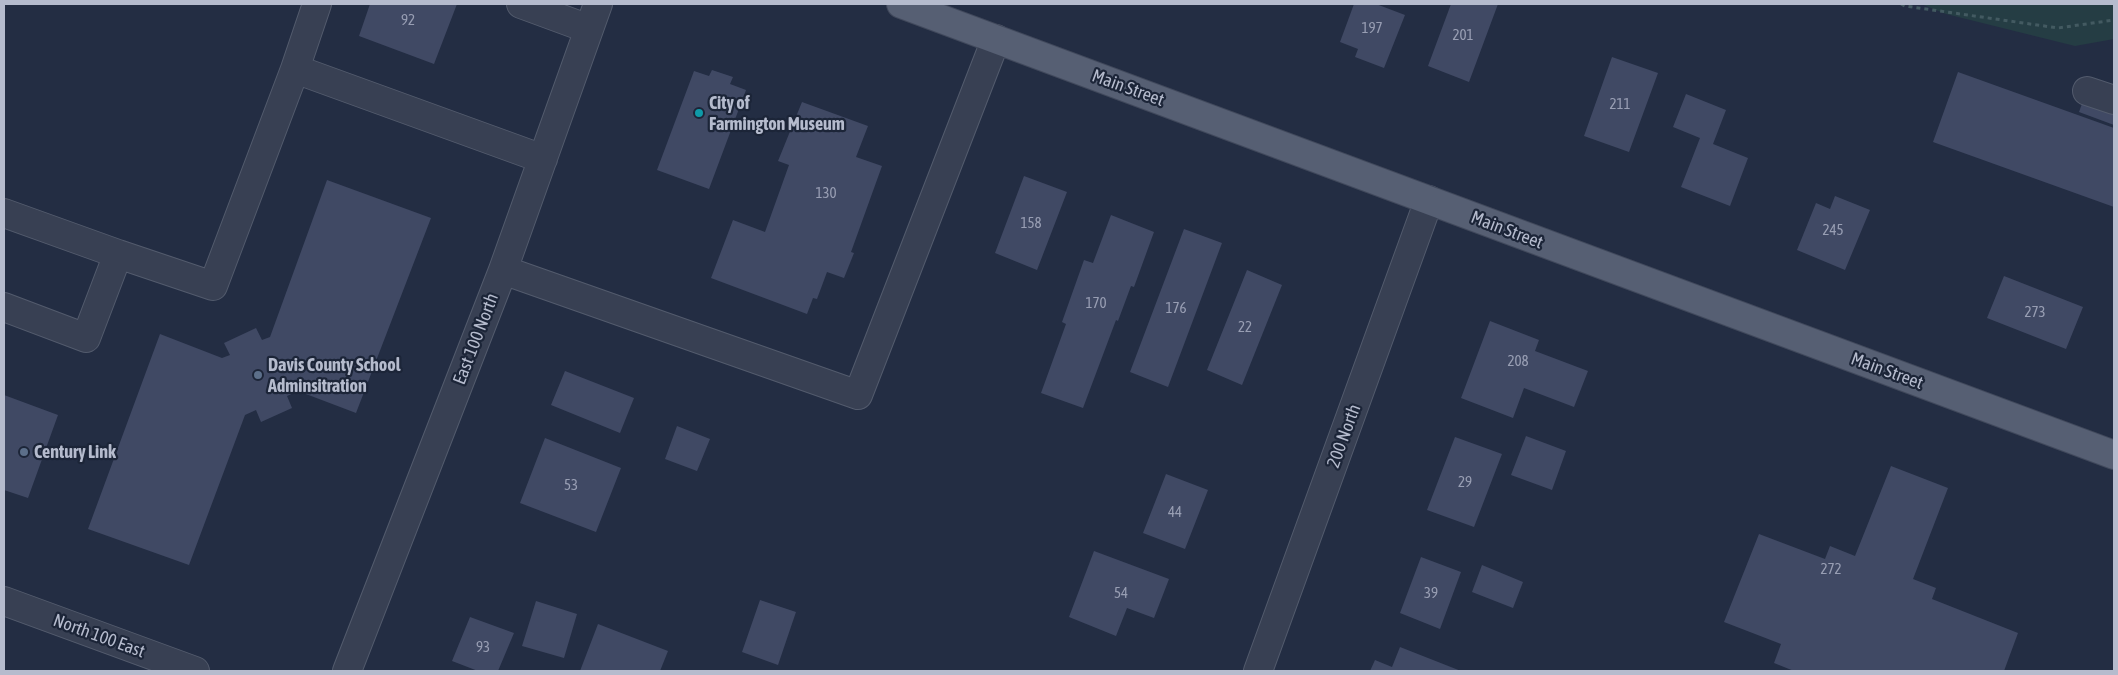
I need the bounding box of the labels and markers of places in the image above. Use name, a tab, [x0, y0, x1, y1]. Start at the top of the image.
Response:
place label: City of Farmington Museum	[709, 92, 845, 134]
marker: City of Farmington Museum	[693, 107, 705, 119]
place label: Davis County School Adminsitration	[268, 354, 401, 396]
marker: Davis County School Adminsitration	[252, 369, 264, 381]
place label: Century Link	[34, 441, 116, 463]
marker: Century Link	[18, 446, 30, 458]

